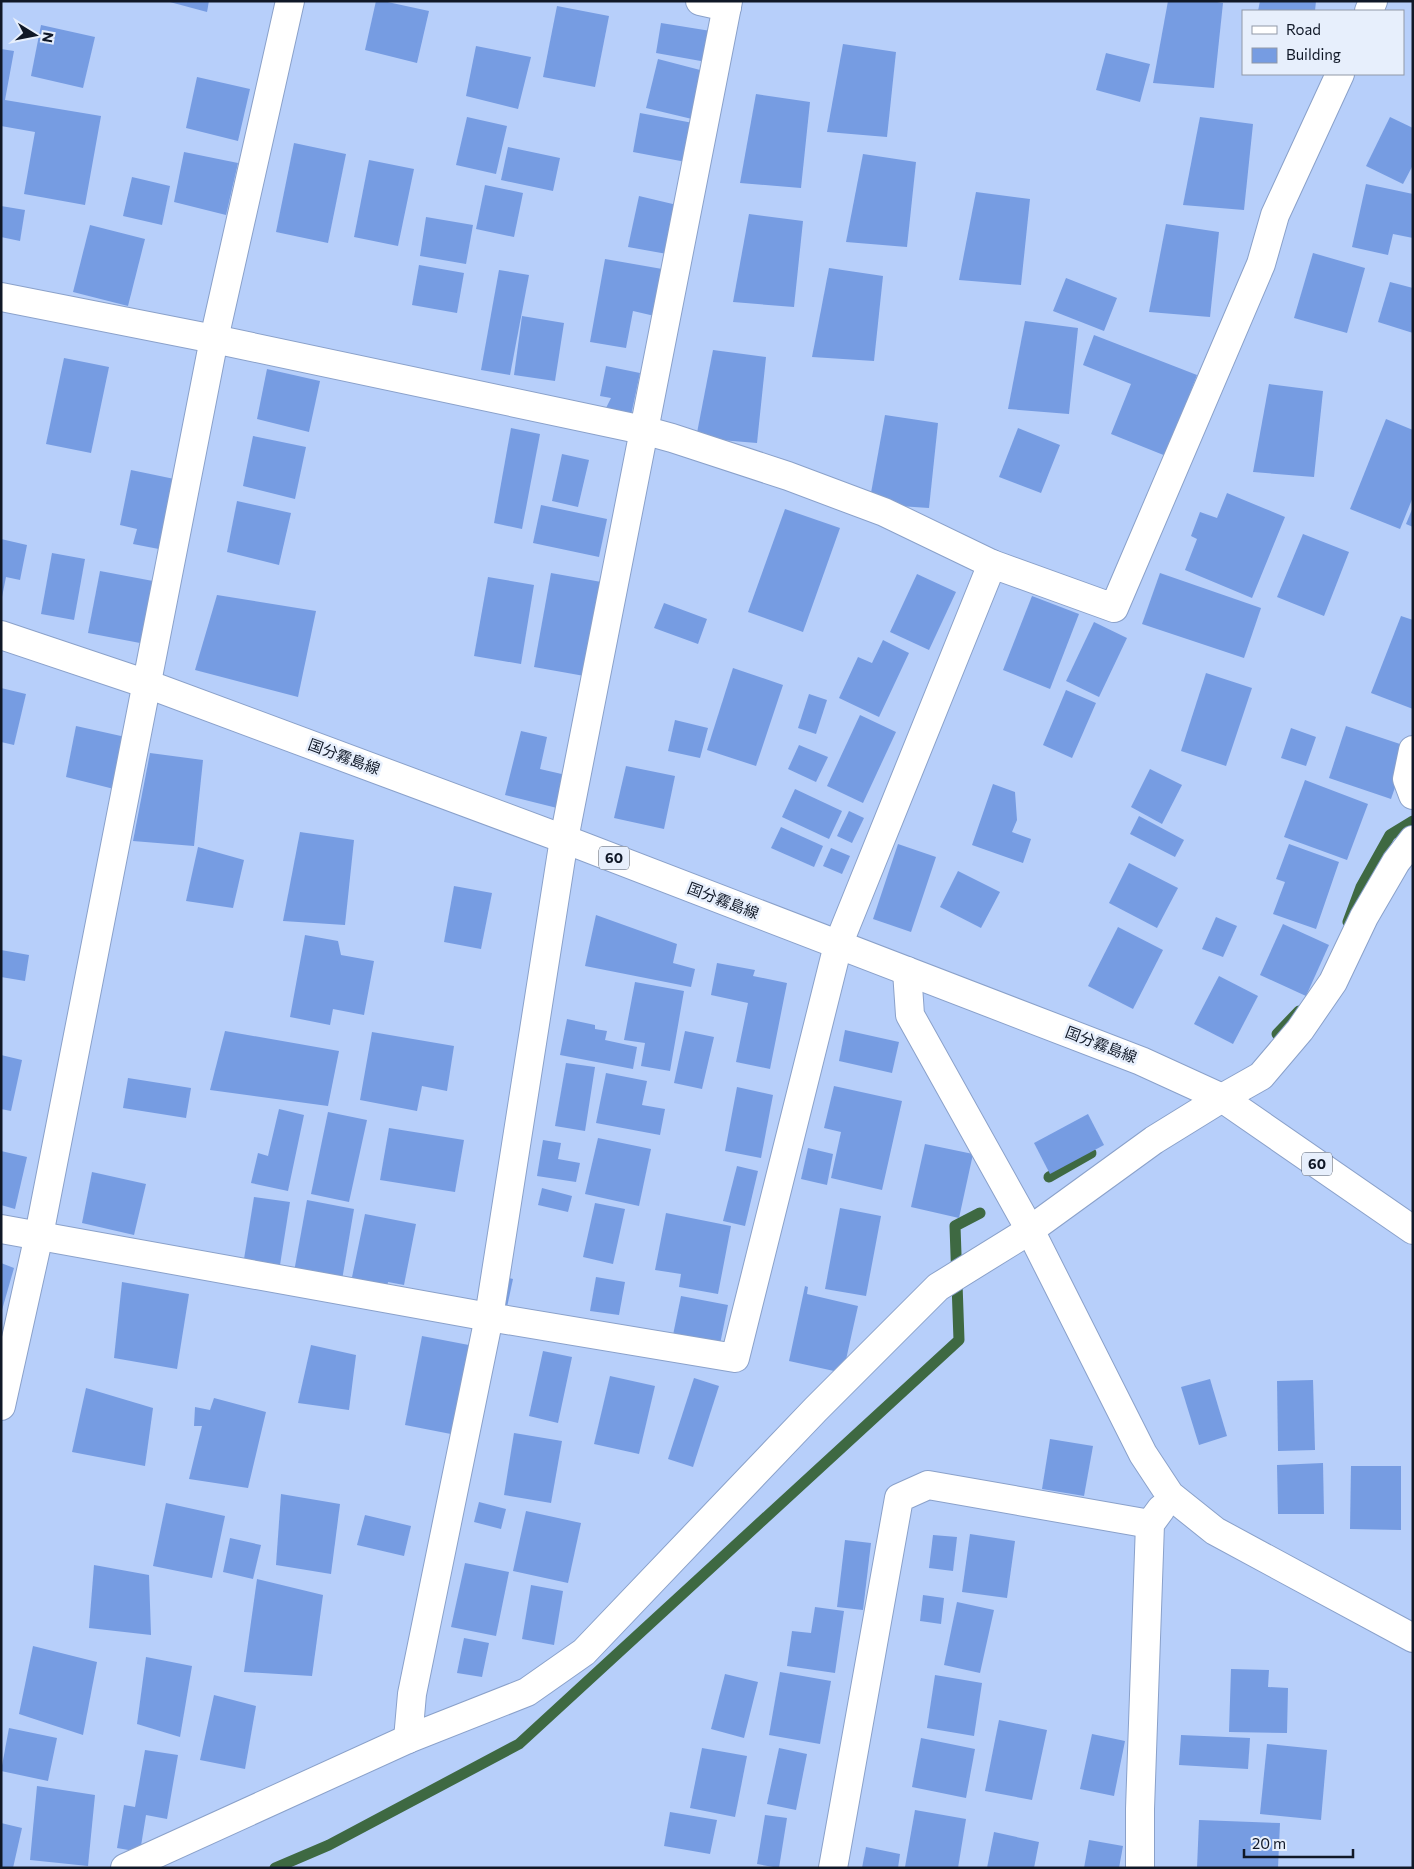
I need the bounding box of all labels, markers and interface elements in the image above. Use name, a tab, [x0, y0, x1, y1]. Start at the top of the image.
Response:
north arrow	[10, 10, 60, 60]
legend	[1242, 10, 1404, 75]
text: Road	[1286, 20, 1321, 38]
text: N	[39, 31, 58, 44]
text: Building	[1286, 45, 1341, 63]
street label: 国分霧島線	[306, 735, 383, 777]
road number: 60	[599, 846, 629, 870]
street label: 国分霧島線	[685, 878, 762, 922]
street label: 国分霧島線	[1063, 1022, 1140, 1066]
road number: 60	[1302, 1152, 1332, 1176]
scale bar	[1244, 1826, 1353, 1858]
text: 20 m	[1252, 1834, 1286, 1852]

